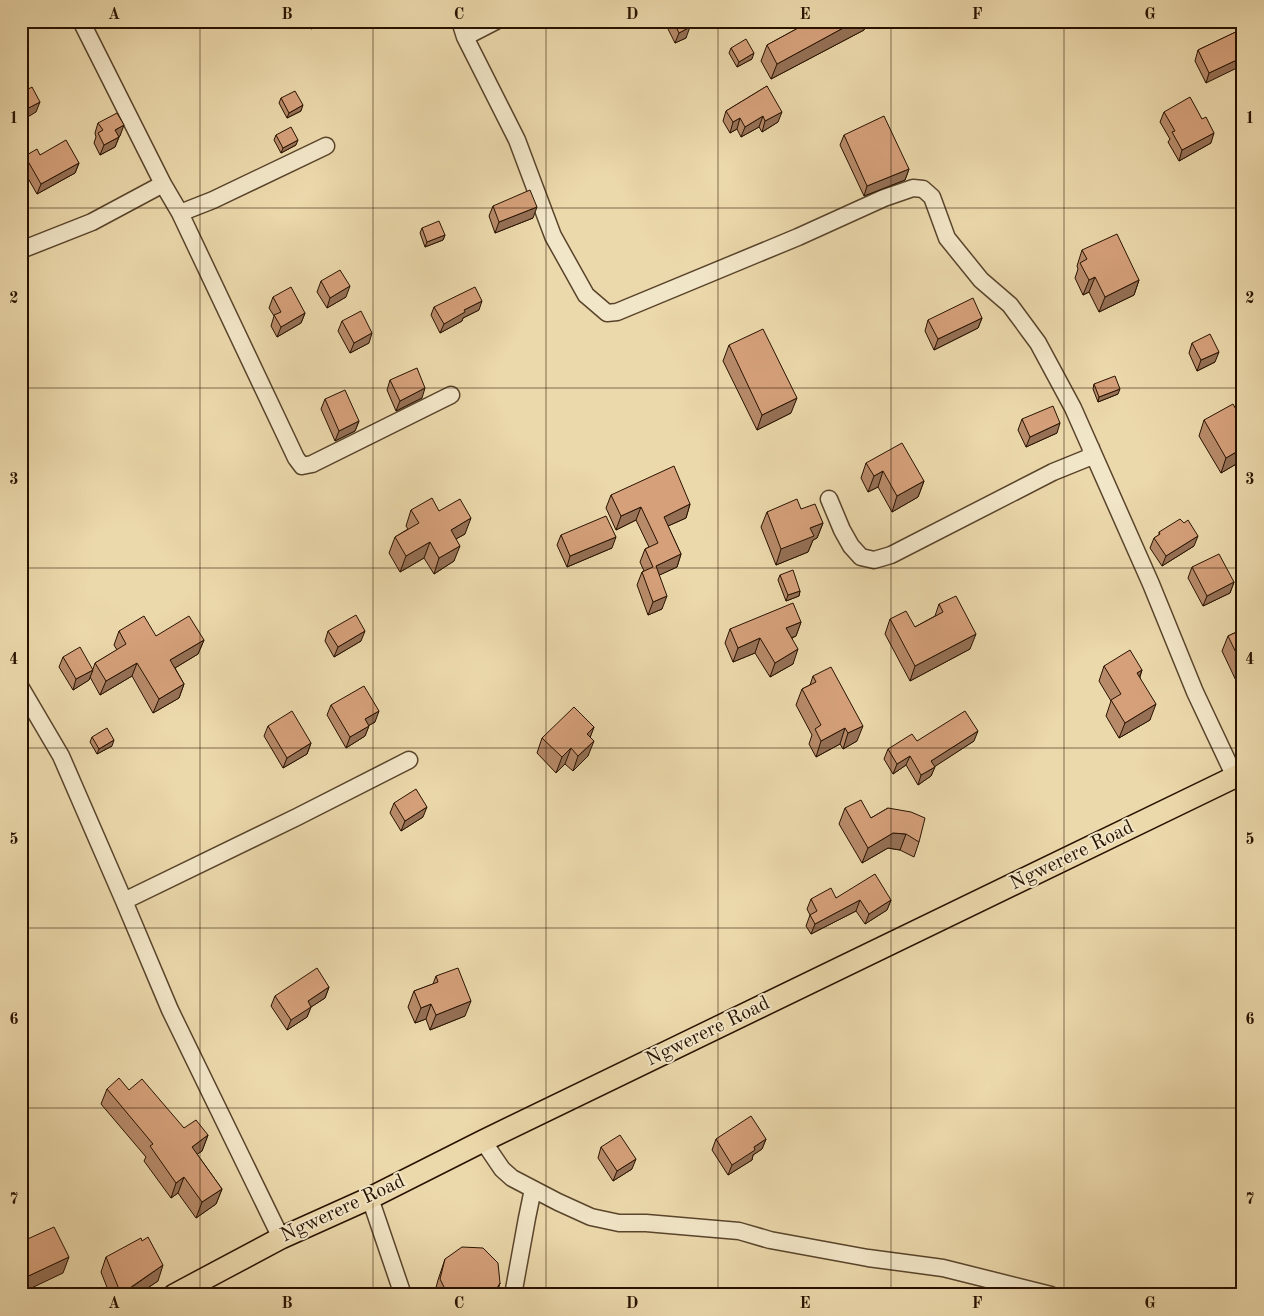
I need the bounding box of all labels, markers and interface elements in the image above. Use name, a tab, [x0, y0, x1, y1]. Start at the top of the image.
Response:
text: A	[108, 7, 120, 23]
text: B	[281, 7, 293, 23]
text: C	[454, 7, 464, 23]
text: D	[626, 7, 638, 23]
text: E	[799, 7, 811, 23]
text: F	[972, 7, 983, 23]
text: G	[1144, 7, 1156, 23]
text: 1	[9, 111, 19, 127]
text: 1	[1245, 111, 1255, 127]
text: 2	[9, 291, 19, 307]
text: 2	[1245, 291, 1255, 307]
text: 3	[9, 472, 19, 488]
text: 3	[1245, 472, 1255, 488]
text: 4	[9, 652, 19, 668]
text: 4	[1245, 652, 1255, 668]
street label: Ngwerere Road	[1007, 817, 1137, 895]
text: 5	[9, 832, 19, 848]
text: 5	[1245, 832, 1255, 848]
street label: Ngwerere Road	[643, 993, 773, 1071]
text: 6	[9, 1012, 19, 1028]
text: 6	[1245, 1012, 1255, 1028]
street label: Ngwerere Road	[278, 1171, 408, 1247]
text: 7	[9, 1192, 19, 1208]
text: 7	[1245, 1192, 1255, 1208]
text: A	[108, 1296, 120, 1312]
text: B	[281, 1296, 293, 1312]
text: C	[454, 1296, 464, 1312]
text: D	[626, 1296, 638, 1312]
text: E	[799, 1296, 811, 1312]
text: F	[972, 1296, 983, 1312]
text: G	[1144, 1296, 1156, 1312]

